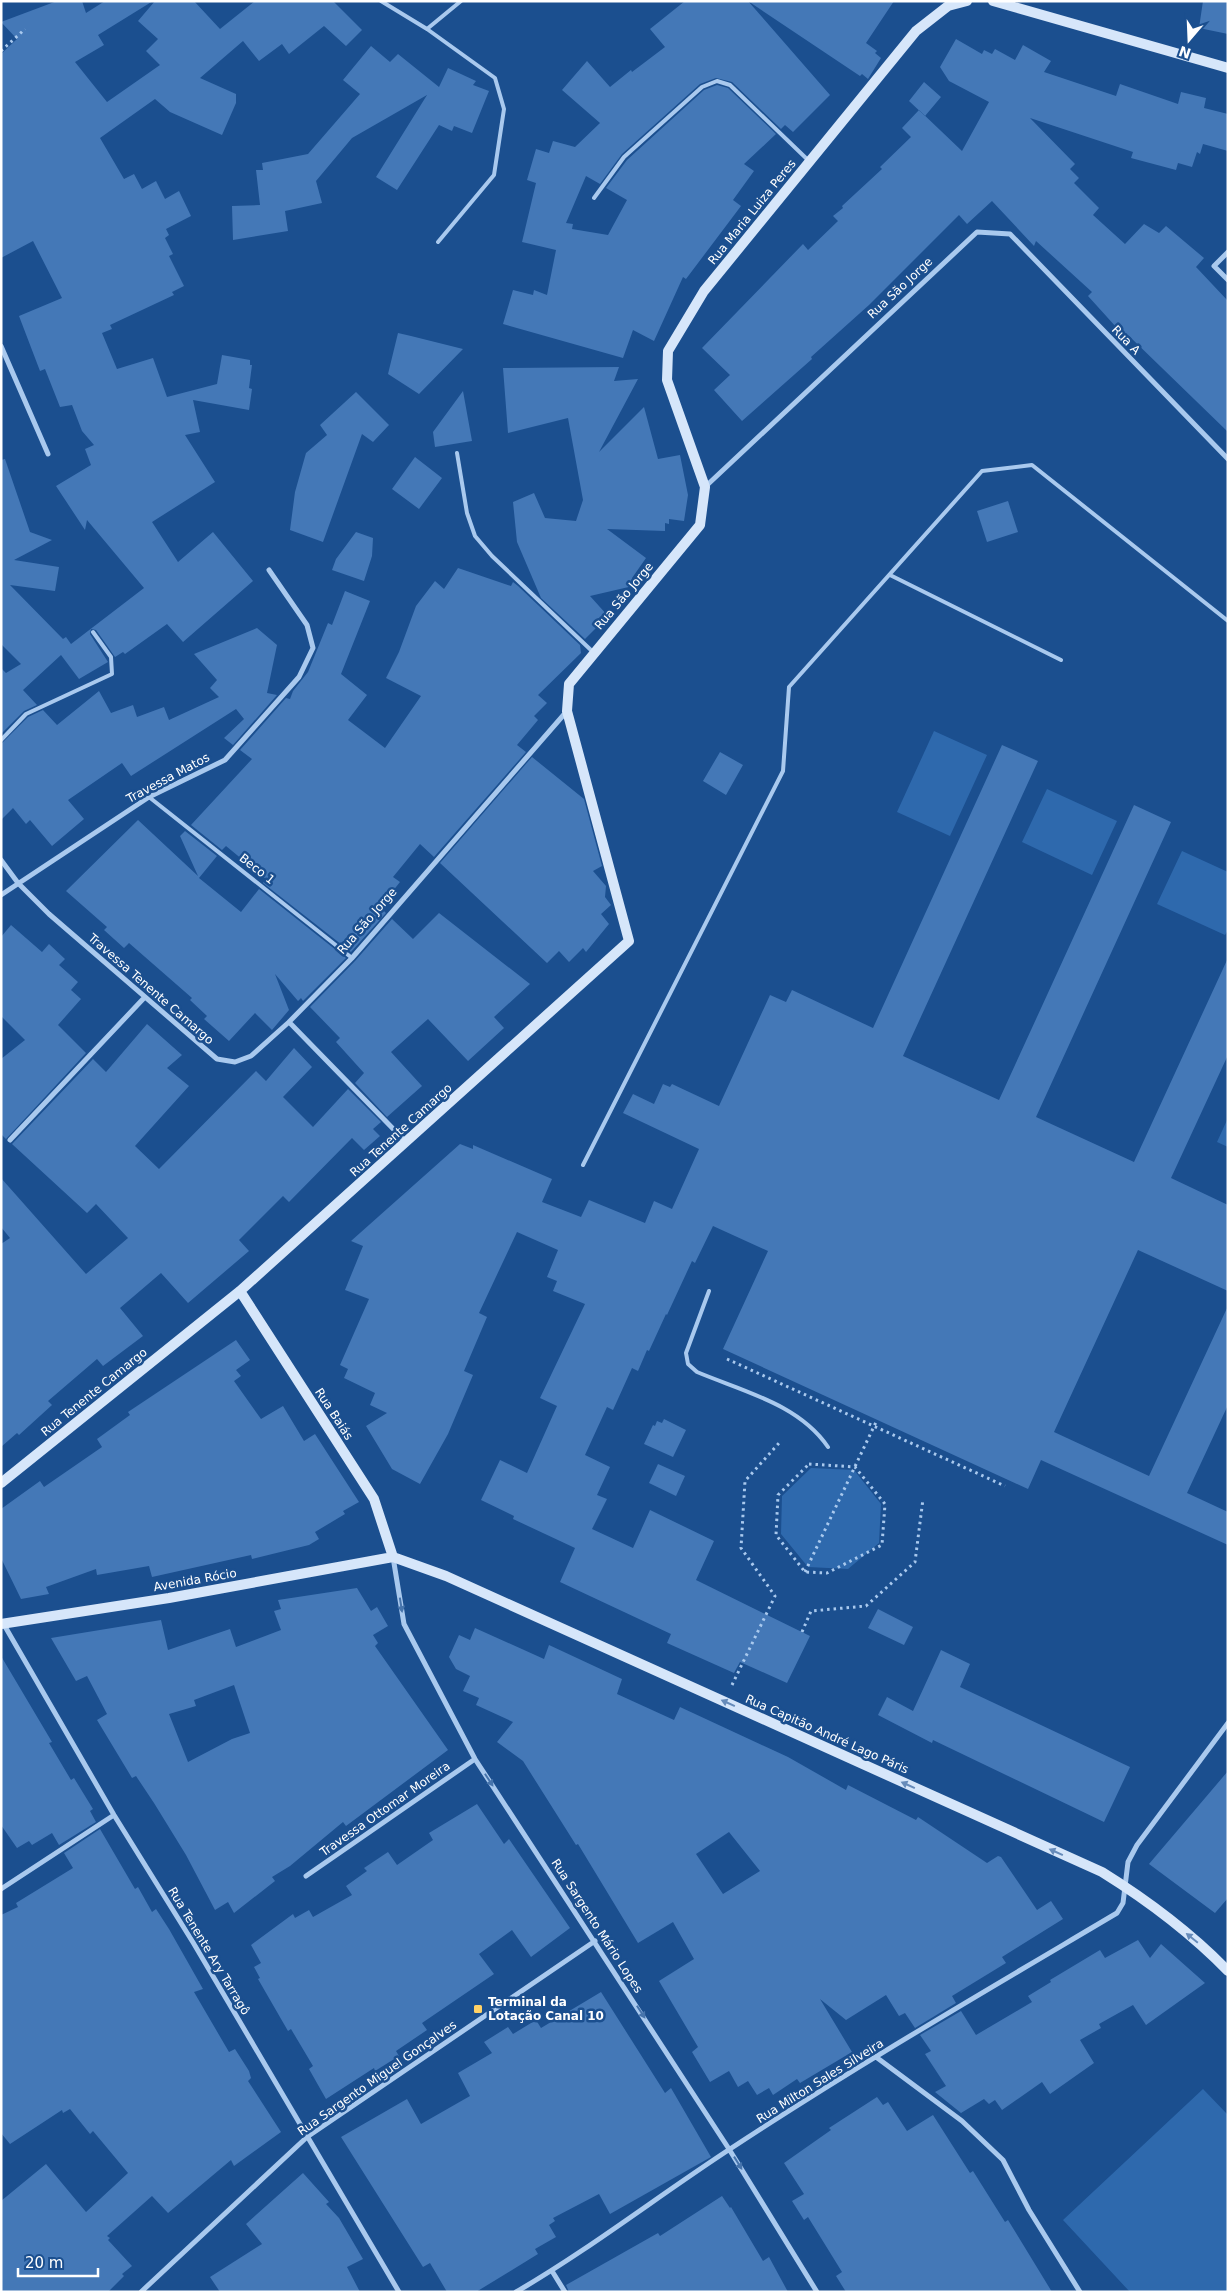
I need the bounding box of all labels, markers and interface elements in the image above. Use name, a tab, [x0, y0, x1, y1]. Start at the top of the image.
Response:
north arrow	[1164, 15, 1214, 65]
text: N	[1177, 43, 1193, 62]
street label: Rua Maria Luiza Peres	[705, 157, 799, 267]
street label: Rua São Jorge	[865, 254, 935, 322]
street label: Rua A	[1109, 323, 1144, 358]
street label: Rua São Jorge	[592, 560, 656, 632]
street label: Travessa Matos	[123, 750, 212, 806]
street label: Beco 1	[237, 851, 277, 887]
street label: Rua São Jorge	[334, 885, 400, 957]
street label: Travessa Tenente Camargo	[85, 930, 217, 1047]
street label: Rua Tenente Camargo	[347, 1081, 455, 1179]
street label: Rua Tenente Camargo	[38, 1345, 150, 1439]
street label: Rua Baiás	[312, 1385, 356, 1443]
street label: Avenida Rócio	[152, 1566, 238, 1594]
one-way arrow	[397, 1597, 405, 1613]
street label: Rua Capitão André Lago Páris	[743, 1692, 911, 1776]
one-way arrow	[721, 1699, 735, 1707]
street label: Travessa Ottomar Moreira	[317, 1759, 453, 1860]
one-way arrow	[485, 1773, 494, 1787]
one-way arrow	[901, 1780, 915, 1788]
one-way arrow	[1049, 1847, 1063, 1855]
street label: Rua Sargento Mário Lopes	[548, 1856, 646, 1996]
street label: Rua Tenente Ary Tarragô	[165, 1885, 253, 2017]
one-way arrow	[1186, 1933, 1199, 1944]
place label: Terminal da Lotação Canal 10	[488, 1995, 604, 2023]
marker: Terminal da Lotação Canal 10	[472, 2003, 484, 2015]
one-way arrow	[636, 2005, 645, 2018]
street label: Rua Sargento Miguel Gonçalves	[295, 2018, 459, 2138]
street label: Rua Milton Sales Silveira	[754, 2036, 886, 2126]
one-way arrow	[733, 2157, 742, 2170]
scale bar	[18, 2246, 98, 2278]
text: 20 m	[25, 2254, 63, 2272]

